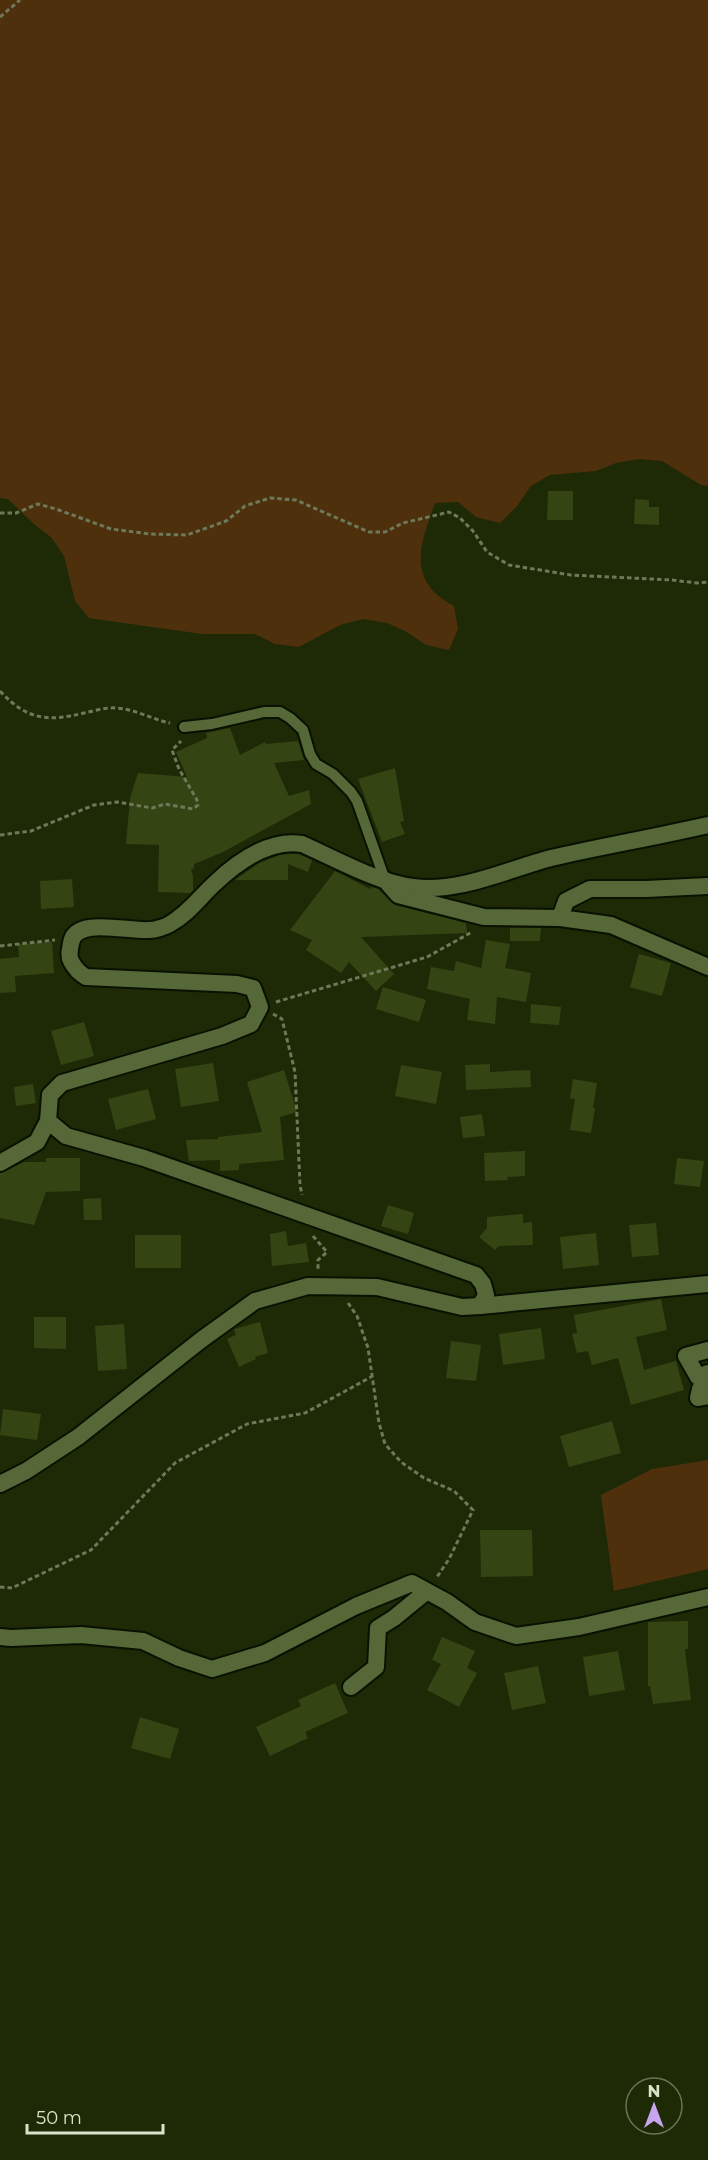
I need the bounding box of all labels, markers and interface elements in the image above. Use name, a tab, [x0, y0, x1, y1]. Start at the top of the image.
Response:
north arrow	[624, 2076, 684, 2136]
text: N	[648, 2082, 660, 2101]
scale bar	[27, 2097, 164, 2135]
text: 50 m	[36, 2107, 82, 2129]

